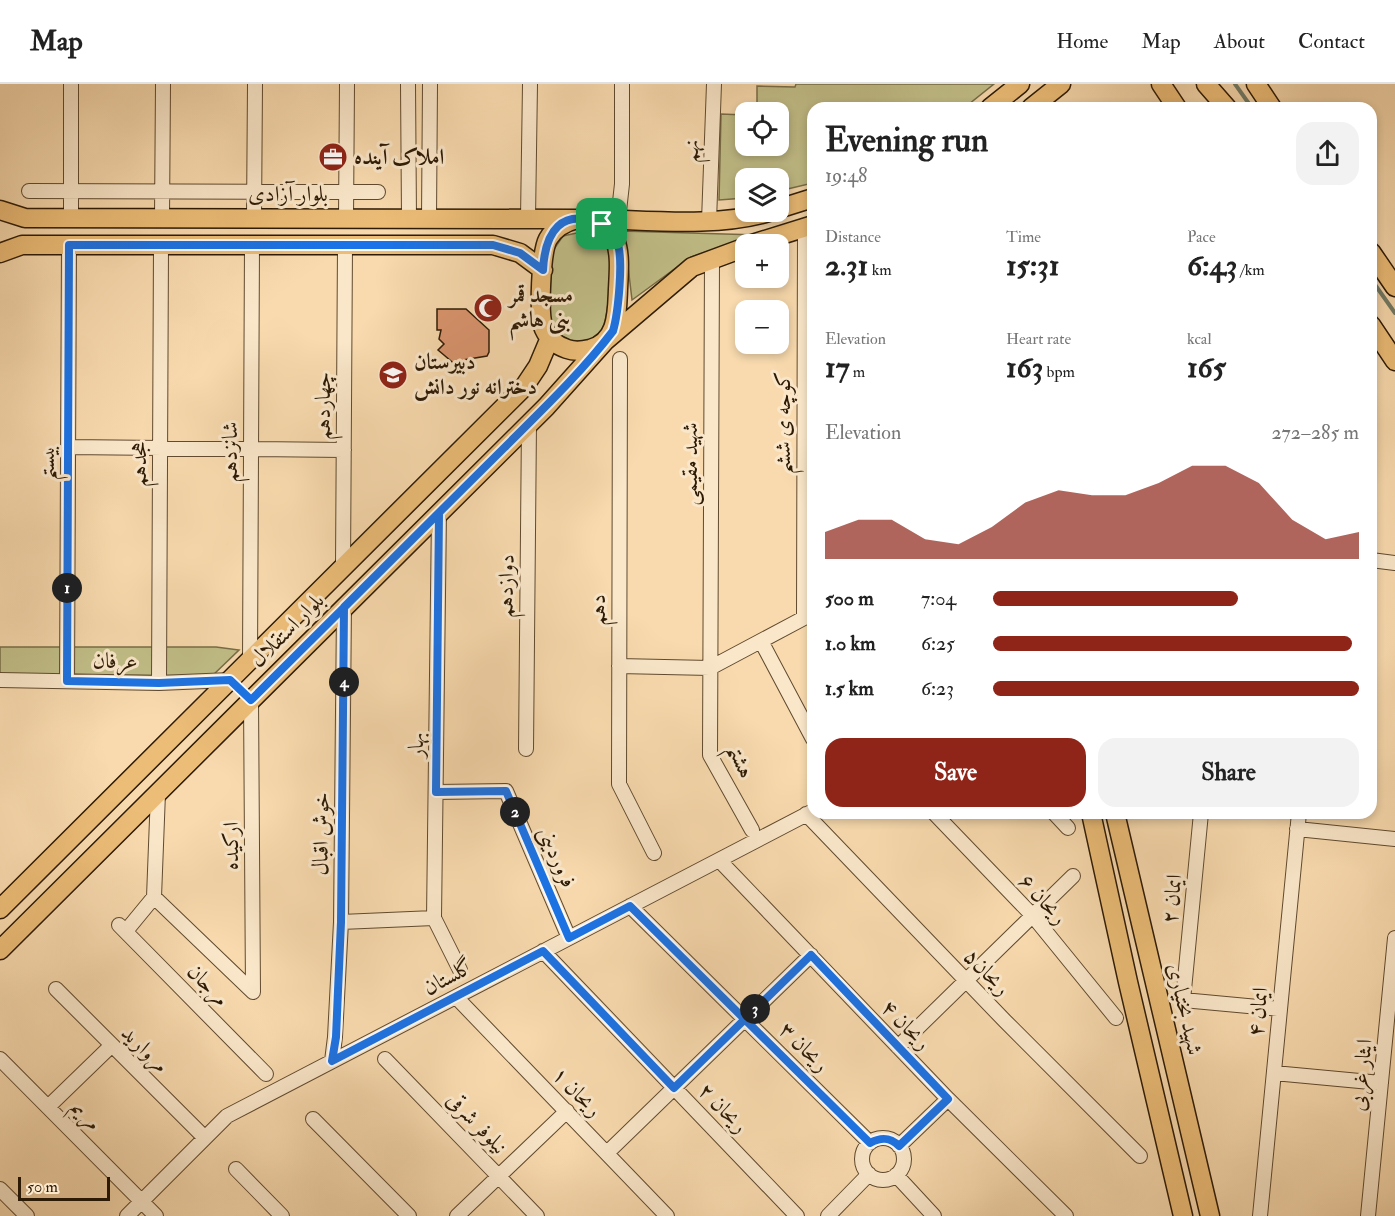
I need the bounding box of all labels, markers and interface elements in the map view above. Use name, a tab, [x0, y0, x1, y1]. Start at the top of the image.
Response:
text: Map	[30, 24, 83, 59]
text: Home	[1056, 28, 1108, 55]
text: Map	[1141, 28, 1181, 55]
text: About	[1214, 28, 1265, 55]
text: Contact	[1298, 28, 1365, 55]
map controls	[735, 102, 789, 354]
button: locate	[735, 102, 789, 156]
text: Evening run	[825, 120, 988, 161]
button: share	[1296, 122, 1359, 185]
street label: نهم	[676, 139, 712, 164]
office icon: املاک آینده	[317, 141, 349, 173]
place label: املاک آینده	[354, 143, 444, 171]
text: 19:48	[825, 163, 867, 188]
button: layers	[735, 168, 789, 222]
street label: بلوار آزادی	[248, 180, 328, 208]
pin	[576, 198, 627, 249]
icon: arrive	[585, 207, 618, 240]
text: Distance	[825, 227, 881, 247]
text: Time	[1006, 227, 1041, 247]
text: Pace	[1187, 227, 1216, 247]
button: +	[735, 234, 789, 288]
text: 2.31	[825, 247, 868, 284]
text: 15:31	[1006, 247, 1059, 284]
text: 6:43	[1187, 247, 1237, 284]
text: km	[868, 260, 892, 280]
text: /km	[1237, 260, 1265, 280]
place label: مسجد قمر بنی هاشم	[507, 281, 573, 341]
mosque icon: مسجد قمر بنی هاشم	[472, 292, 504, 324]
button: −	[735, 300, 789, 354]
text: Elevation	[825, 329, 886, 349]
text: Heart rate	[1006, 329, 1071, 349]
text: kcal	[1187, 329, 1212, 349]
place label: دبیرستان دخترانه نور دانش	[414, 348, 537, 401]
text: 17	[825, 349, 849, 386]
text: 163	[1006, 349, 1043, 386]
text: 165	[1187, 349, 1226, 386]
school or university icon: دبیرستان دخترانه نور دانش	[377, 359, 409, 391]
text: m	[849, 362, 865, 382]
text: bpm	[1043, 362, 1075, 382]
street label: کوچه ی ششم	[769, 371, 804, 475]
street label: چهاردهم	[309, 372, 343, 440]
text: Elevation	[825, 420, 901, 445]
text: 272–285 m	[1271, 420, 1359, 445]
street label: شانزدهم	[216, 422, 250, 482]
street label: شهید مقیمی	[676, 422, 705, 506]
street label: هجدهم	[125, 441, 159, 487]
street label: بیستم	[33, 445, 68, 481]
street label: دوازدهم	[491, 554, 527, 618]
pin: 1	[52, 573, 82, 603]
text: 1	[64, 578, 70, 598]
text: 500 m	[825, 586, 874, 611]
text: 7:04	[921, 586, 956, 611]
street label: بلوار استقلال	[244, 587, 330, 673]
street label: دهم	[584, 594, 618, 626]
text: 1.0 km	[825, 631, 876, 656]
text: 6:25	[921, 631, 955, 656]
street label: عرفان	[92, 647, 138, 676]
pin: 4	[329, 667, 359, 697]
text: 4	[340, 672, 348, 692]
text: 1.5 km	[825, 676, 874, 701]
text: 6:23	[921, 676, 954, 701]
street label: بهار	[402, 732, 430, 760]
button: Save	[825, 738, 1086, 807]
button: Share	[1098, 738, 1359, 807]
street label: هشتم	[715, 740, 761, 785]
street label: خوش اقبال	[306, 792, 336, 876]
pin: 2	[500, 797, 530, 827]
text: 2	[511, 802, 519, 822]
street label: ارکیده	[217, 822, 245, 870]
street label: فروردینی	[531, 822, 583, 892]
street label: ریحان ۶	[1013, 867, 1073, 931]
street label: ایمان ۲	[1155, 873, 1189, 925]
street label: ریحان۵	[958, 942, 1016, 1002]
street label: گلستان	[418, 952, 478, 1002]
street label: مرجان	[180, 958, 235, 1013]
street label: شهید بختیاری	[1161, 960, 1209, 1058]
street label: ایمان ۴	[1241, 986, 1275, 1038]
pin: 3	[740, 994, 770, 1024]
street label: ریحان ۴	[875, 994, 937, 1056]
text: 3	[752, 999, 758, 1019]
street label: ریحان ۳	[773, 1016, 835, 1078]
street label: مروارید	[114, 1019, 175, 1080]
street label: ایثار غربی	[1343, 1038, 1381, 1113]
street label: ریحان ۱	[546, 1061, 608, 1123]
street label: ریحان ۲	[692, 1077, 754, 1139]
street label: نیلوفر شرقی	[440, 1086, 514, 1160]
street label: مریم	[61, 1093, 108, 1140]
scale bar	[18, 1174, 110, 1202]
text: 50 m	[27, 1177, 58, 1197]

